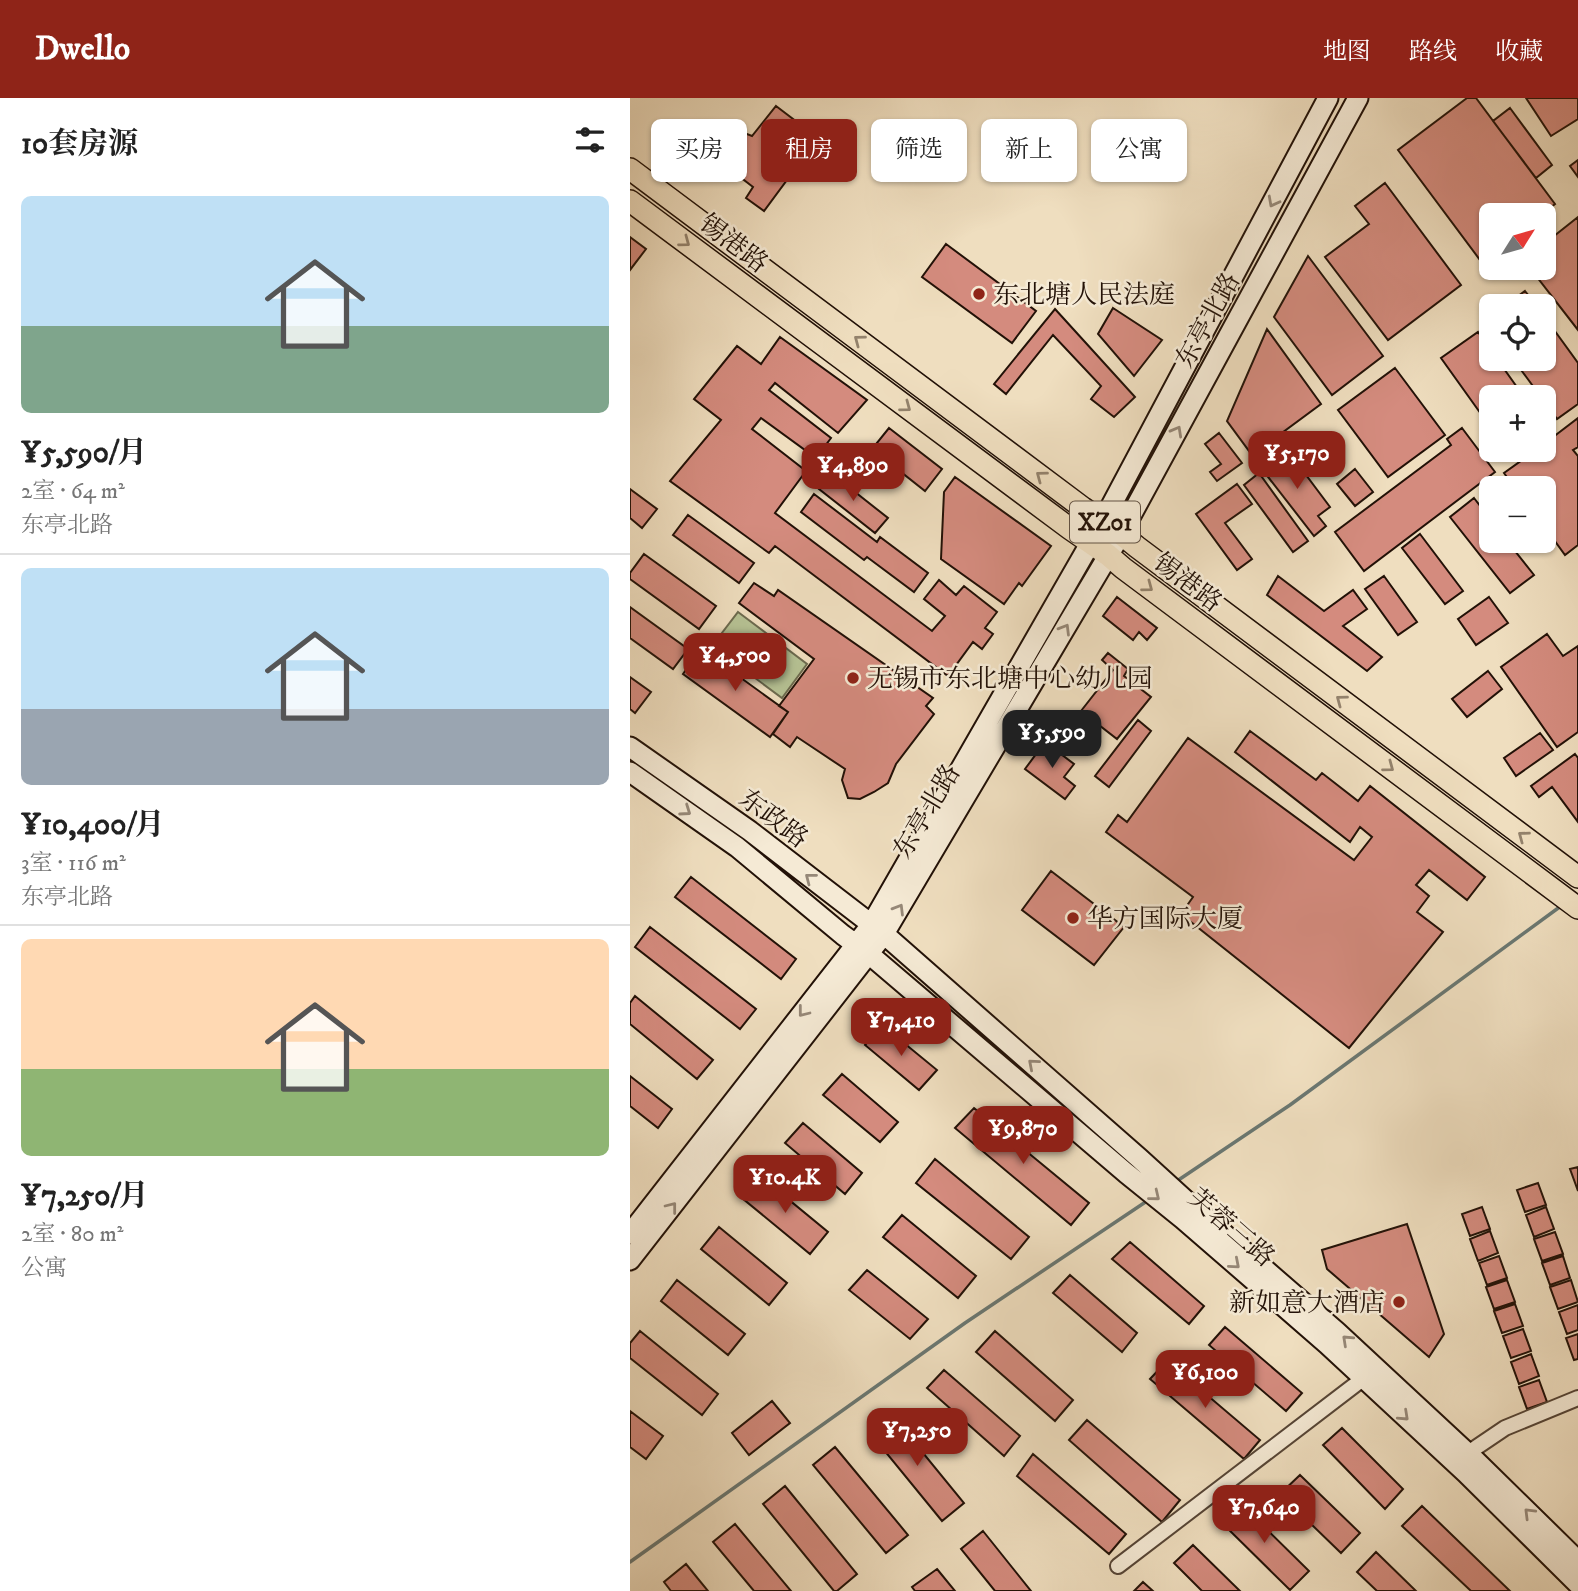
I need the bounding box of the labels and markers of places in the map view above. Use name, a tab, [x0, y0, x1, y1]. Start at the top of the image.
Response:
place label: 东北塘人民法庭	[993, 279, 1175, 312]
marker: 东北塘人民法庭	[971, 286, 987, 302]
pin: ¥5,170	[1240, 432, 1354, 491]
pin: ¥4,890	[796, 444, 910, 503]
pin: ¥4,500	[678, 634, 792, 693]
place label: 无锡市东北塘中心幼儿园	[867, 663, 1153, 696]
marker: 无锡市东北塘中心幼儿园	[845, 670, 861, 686]
pin: ¥5,590	[995, 710, 1109, 770]
place label: 华方国际大厦	[1087, 903, 1243, 936]
marker: 华方国际大厦	[1065, 910, 1081, 926]
pin: ¥7,410	[844, 998, 958, 1058]
pin: ¥9,870	[966, 1107, 1080, 1166]
pin: ¥10.4K	[728, 1156, 842, 1215]
place label: 新如意大酒店	[1229, 1287, 1385, 1320]
marker: 新如意大酒店	[1391, 1294, 1407, 1310]
pin: ¥6,100	[1148, 1350, 1262, 1410]
pin: ¥7,250	[860, 1408, 974, 1468]
pin: ¥7,640	[1207, 1486, 1321, 1545]

